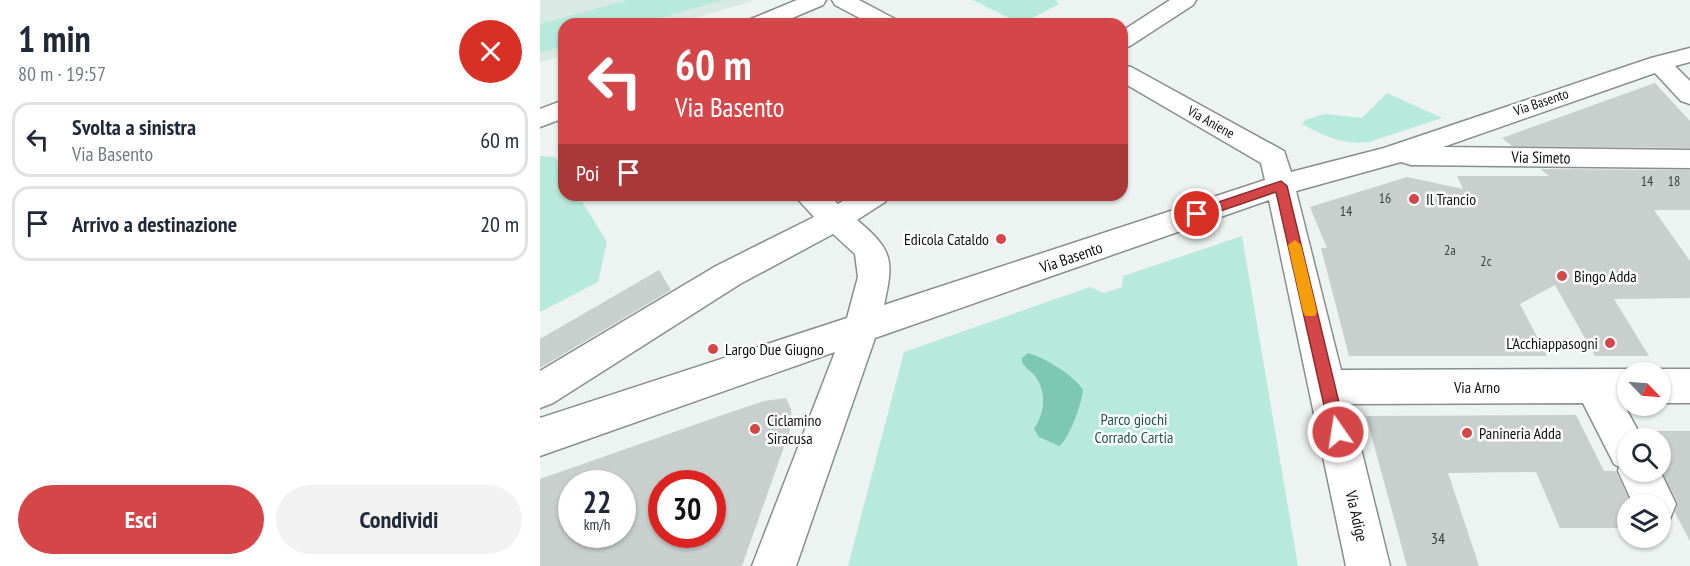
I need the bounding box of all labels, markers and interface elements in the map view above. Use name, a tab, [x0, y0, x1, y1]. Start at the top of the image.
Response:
text: 1 min	[18, 15, 91, 62]
button: close	[459, 20, 522, 83]
text: 60 m	[675, 37, 752, 92]
icon: left	[576, 42, 654, 120]
text: 80 m · 19:57	[18, 61, 106, 87]
street label: Via Basento	[1510, 84, 1571, 120]
text: Via Basento	[675, 90, 784, 124]
street label: Via Aniene	[1183, 101, 1238, 142]
text: Svolta a sinistra	[72, 113, 196, 141]
icon: left	[21, 123, 54, 156]
text: 60 m	[480, 126, 519, 154]
text: Via Basento	[72, 141, 153, 167]
street label: Via Simeto	[1510, 146, 1571, 168]
icon: arrive	[612, 156, 645, 189]
text: Poi	[576, 159, 600, 187]
house number: 14	[1641, 172, 1654, 190]
house number: 18	[1668, 172, 1680, 190]
pin	[1171, 188, 1222, 239]
house number: 16	[1379, 189, 1391, 207]
place label: Il Trancio	[1426, 189, 1476, 209]
marker: Il Trancio	[1407, 192, 1421, 206]
icon: arrive	[1180, 197, 1213, 230]
house number: 14	[1340, 202, 1353, 220]
icon: arrive	[21, 207, 54, 240]
text: Arrivo a destinazione	[72, 210, 237, 238]
text: 20 m	[480, 210, 519, 238]
place label: Edicola Cataldo	[904, 229, 989, 249]
marker: Edicola Cataldo	[994, 232, 1008, 246]
street label: Via Basento	[1036, 237, 1105, 277]
house number: 2a	[1444, 241, 1456, 259]
house number: 2c	[1480, 252, 1492, 270]
place label: Bingo Adda	[1574, 266, 1637, 286]
marker: Bingo Adda	[1555, 269, 1569, 283]
place label: L'Acchiappasogni	[1506, 333, 1598, 353]
marker: L'Acchiappasogni	[1603, 336, 1617, 350]
place label: Largo Due Giugno	[725, 339, 824, 359]
marker: Largo Due Giugno	[706, 342, 720, 356]
north arrow	[1617, 362, 1671, 416]
map controls	[1617, 362, 1671, 548]
street label: Via Arno	[1453, 377, 1500, 397]
position arrow	[1306, 400, 1370, 464]
park label: Parco giochi Corrado Cartia	[1095, 409, 1173, 447]
place label: Ciclamino Siracusa	[767, 410, 822, 448]
marker: Ciclamino Siracusa	[748, 422, 762, 436]
place label: Panineria Adda	[1479, 423, 1561, 443]
marker: Panineria Adda	[1460, 426, 1474, 440]
button: search	[1617, 428, 1671, 482]
speed limit sign: 30	[648, 470, 726, 548]
text: 22	[583, 482, 611, 521]
button: Esci	[18, 485, 264, 554]
button: Condividi	[276, 485, 522, 554]
street label: Via Adige	[1341, 488, 1373, 543]
button: layers	[1617, 494, 1671, 548]
text: km/h	[584, 515, 610, 534]
house number: 34	[1431, 528, 1445, 548]

